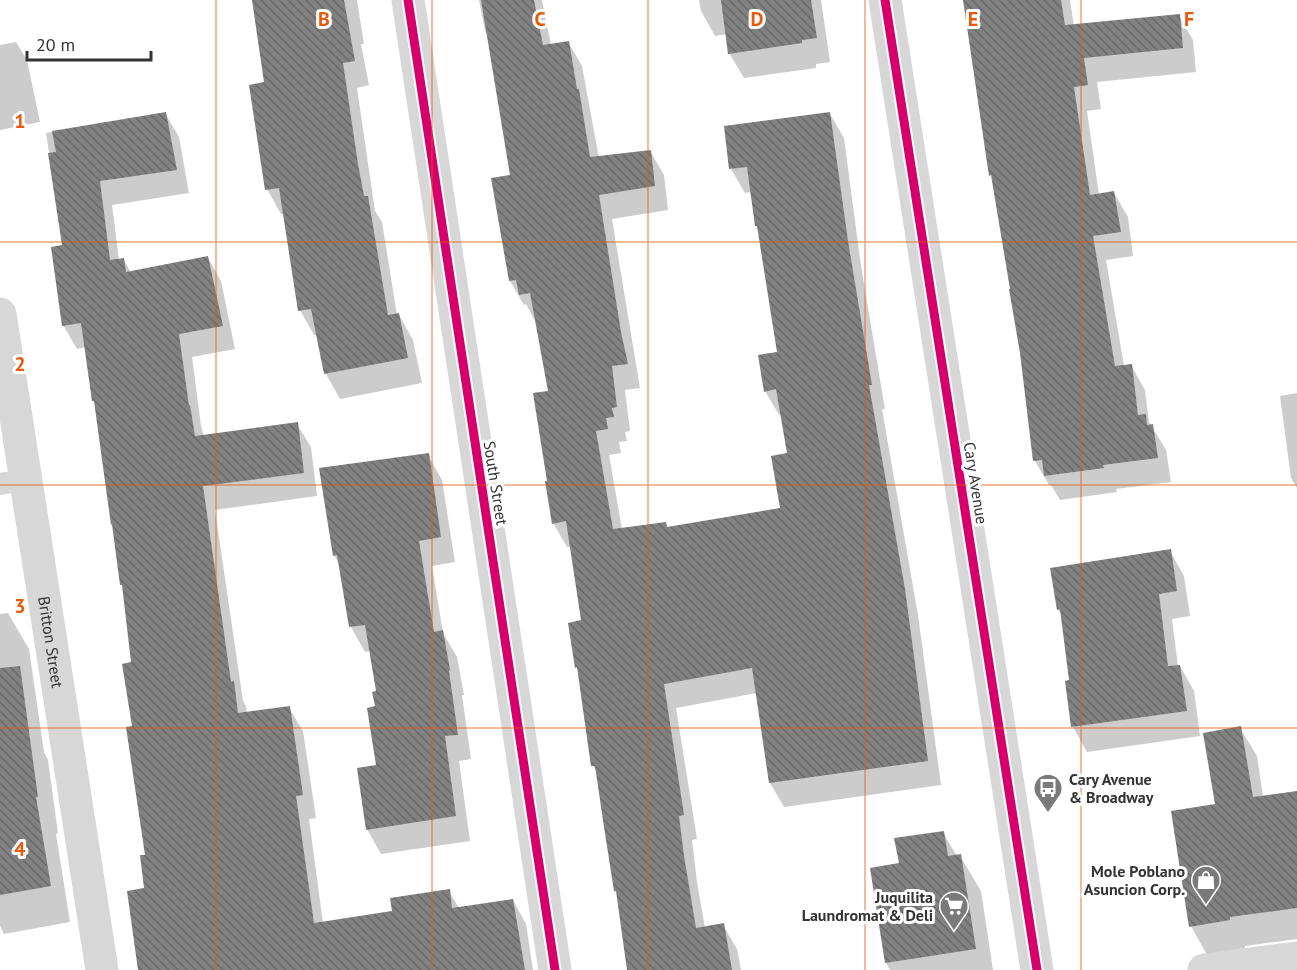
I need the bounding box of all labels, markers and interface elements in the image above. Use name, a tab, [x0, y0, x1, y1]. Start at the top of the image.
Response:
text: B	[318, 6, 330, 32]
text: C	[534, 6, 546, 32]
text: D	[751, 6, 764, 32]
text: E	[968, 6, 978, 32]
text: F	[1184, 6, 1194, 32]
scale bar	[27, 24, 152, 62]
text: 20 m	[36, 33, 75, 56]
text: 1	[14, 108, 26, 134]
text: 2	[14, 351, 26, 377]
street label: South Street	[479, 439, 513, 527]
street label: Cary Avenue	[960, 441, 992, 525]
text: 3	[14, 593, 26, 619]
street label: Britton Street	[34, 595, 68, 690]
place label: Cary Avenue & Broadway	[1069, 769, 1154, 807]
bus stop icon: Cary Avenue & Broadway	[1032, 772, 1064, 814]
text: 4	[14, 836, 26, 862]
place label: Mole Poblano Asuncion Corp.	[1084, 861, 1185, 899]
shop icon: Mole Poblano Asuncion Corp.	[1190, 864, 1222, 906]
place label: Juquilita Laundromat & Deli	[802, 887, 933, 925]
supermarket icon: Juquilita Laundromat & Deli	[938, 890, 970, 932]

